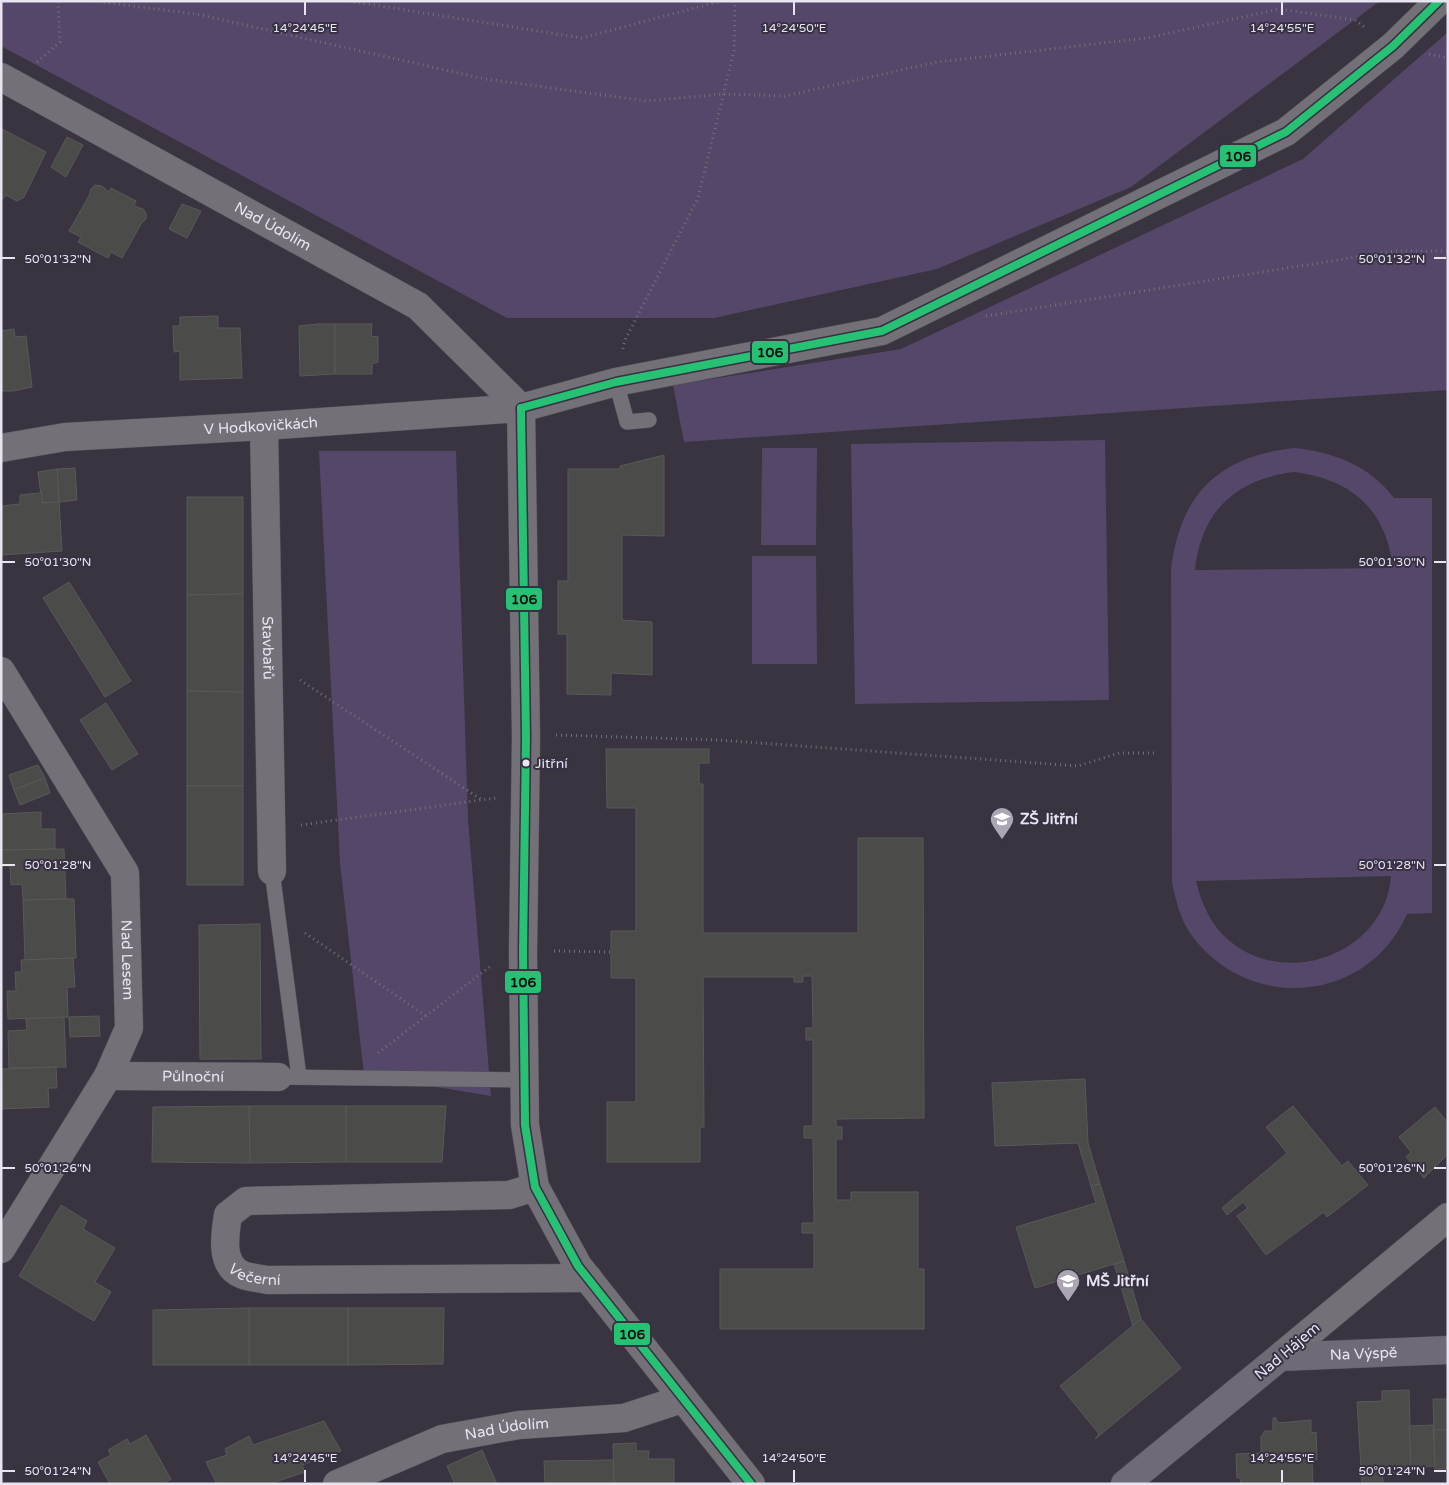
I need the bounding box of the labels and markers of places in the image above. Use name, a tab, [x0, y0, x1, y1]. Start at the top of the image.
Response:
place label: Jitřní	[535, 755, 568, 772]
marker: Jitřní	[521, 758, 531, 768]
school or university icon: ZŠ Jitřní	[989, 806, 1015, 840]
place label: ZŠ Jitřní	[1020, 810, 1078, 828]
school or university icon: MŠ Jitřní	[1055, 1268, 1081, 1302]
place label: MŠ Jitřní	[1086, 1272, 1149, 1290]

